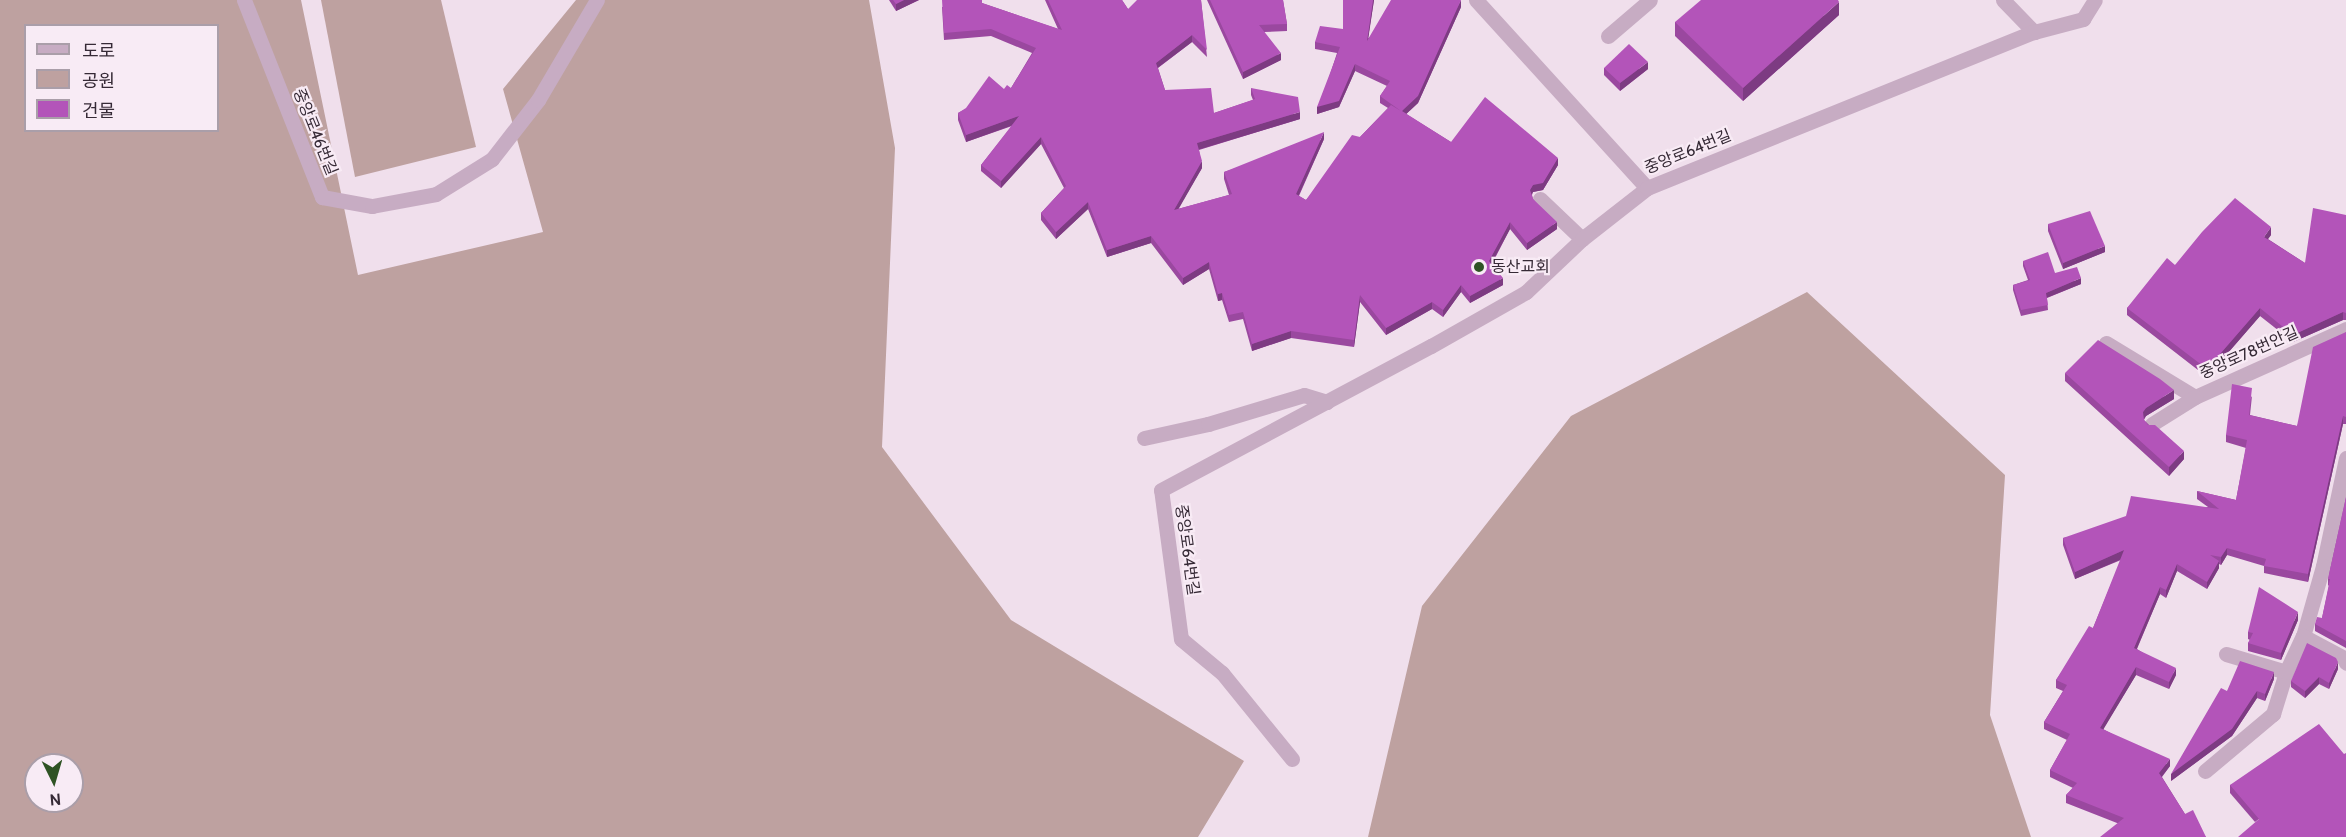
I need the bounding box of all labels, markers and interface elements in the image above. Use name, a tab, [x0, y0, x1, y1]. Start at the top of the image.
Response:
legend	[24, 24, 219, 132]
text: 도로	[82, 40, 115, 62]
text: 공원	[82, 70, 115, 92]
street label: 중앙로46번길	[289, 86, 341, 178]
text: 건물	[82, 100, 115, 122]
street label: 중앙로64번길	[1642, 126, 1734, 178]
place label: 동산교회	[1491, 257, 1550, 277]
marker: 동산교회	[1472, 260, 1486, 274]
street label: 중앙로78번안길	[2197, 323, 2301, 383]
street label: 중앙로64번길	[1171, 503, 1203, 597]
north arrow	[24, 753, 84, 813]
text: N	[49, 789, 62, 809]

